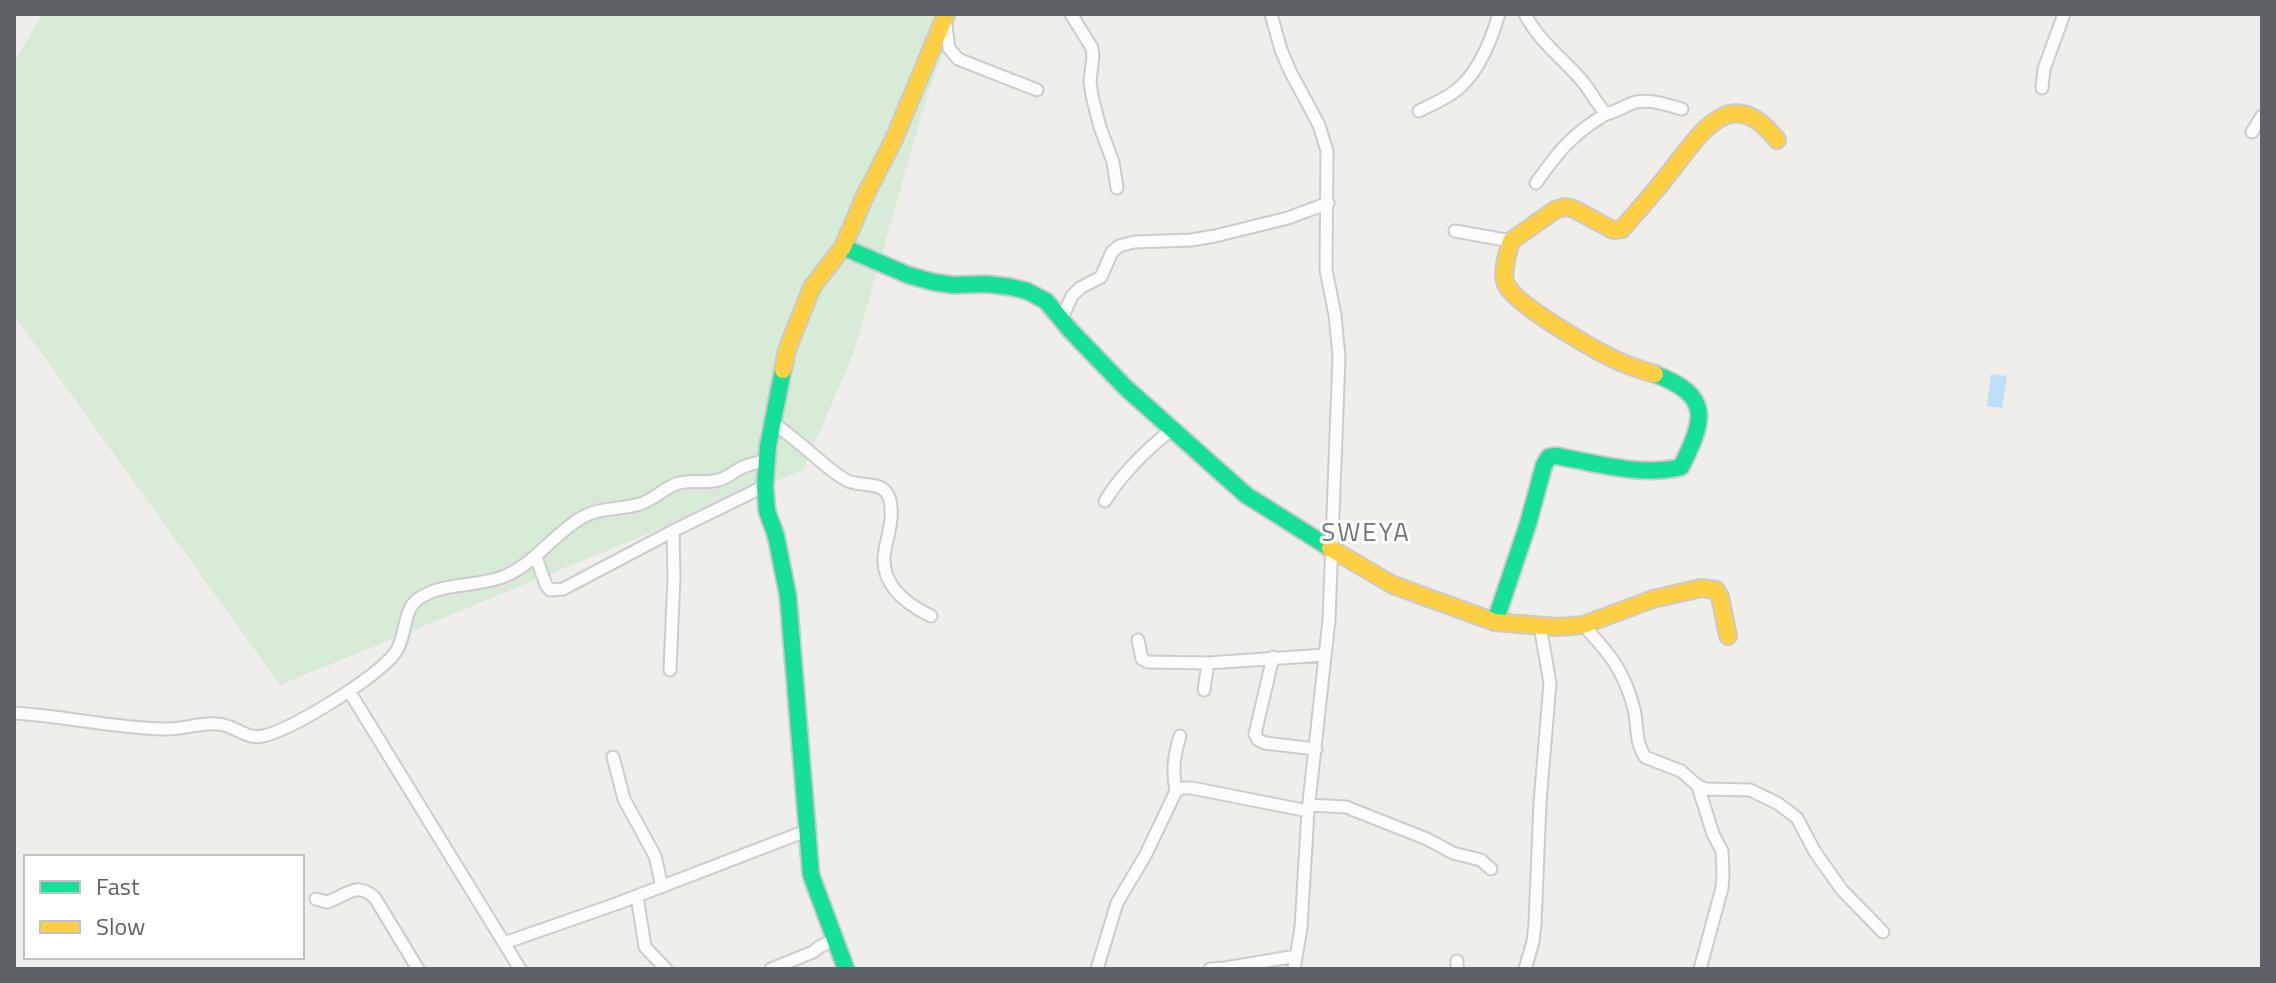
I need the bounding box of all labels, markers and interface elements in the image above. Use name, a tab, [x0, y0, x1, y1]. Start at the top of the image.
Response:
district label: SWEYA	[1321, 512, 1411, 551]
legend	[24, 855, 304, 959]
text: Fast	[96, 868, 140, 904]
text: Slow	[96, 908, 145, 944]

